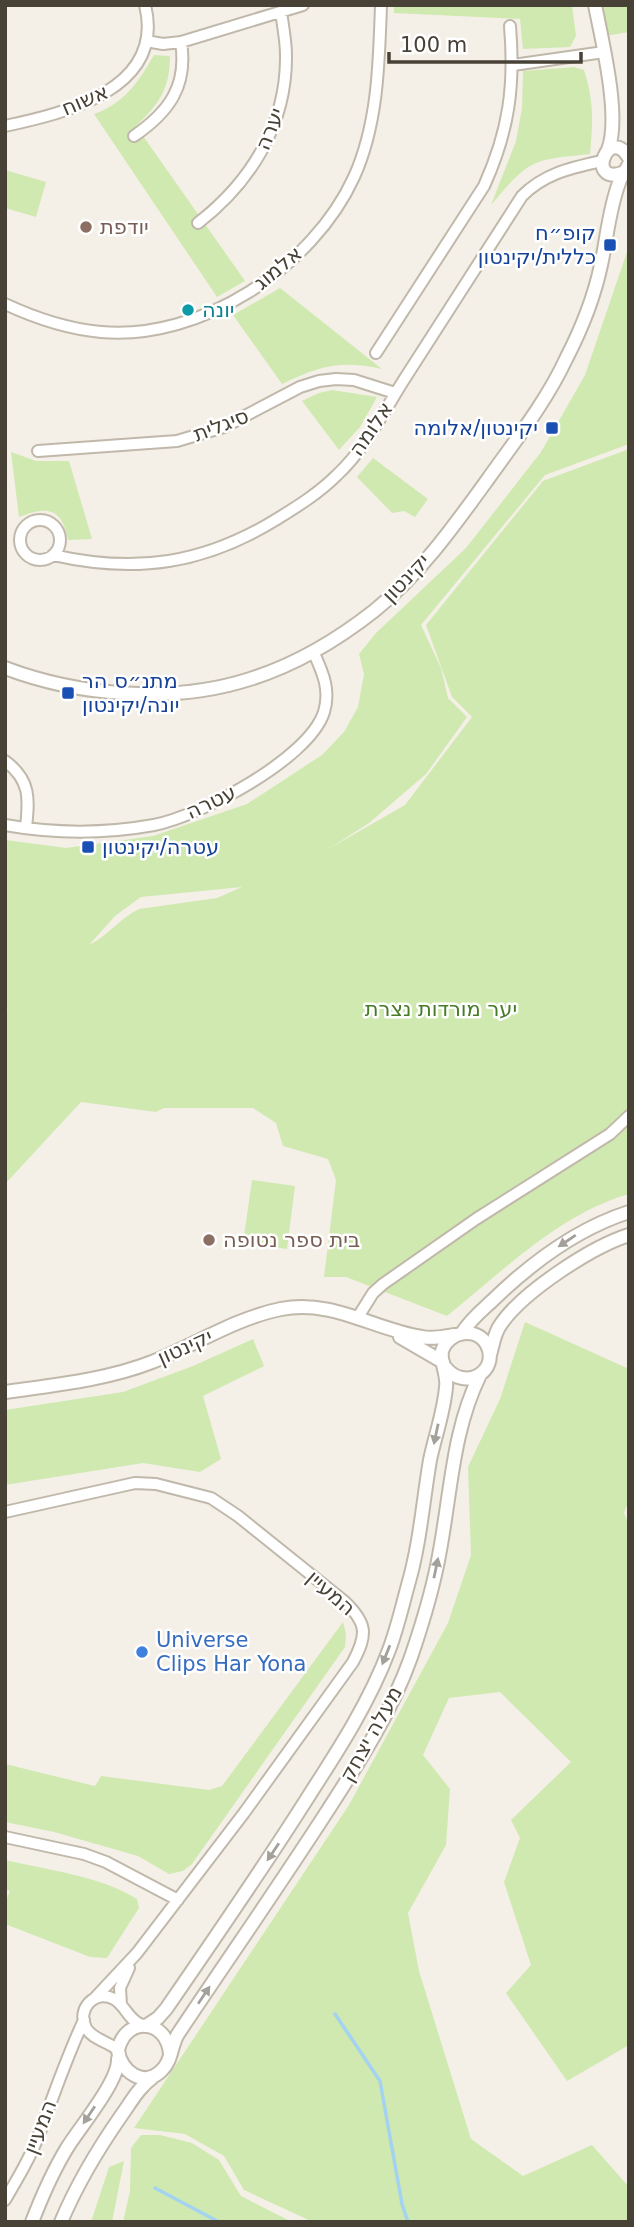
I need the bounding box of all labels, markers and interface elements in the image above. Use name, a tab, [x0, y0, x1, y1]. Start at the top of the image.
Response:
scale bar	[389, 21, 582, 65]
text: 100 m	[400, 33, 467, 57]
street label: אשוח	[58, 80, 112, 120]
street label: יערה	[251, 104, 289, 154]
place label: יודפת	[100, 215, 149, 239]
marker: יודפת	[78, 219, 94, 235]
place label: קופ״ח כללית/יקינטון	[478, 221, 596, 269]
marker: קופ״ח כללית/יקינטון	[602, 237, 618, 253]
street label: אלמוג	[249, 241, 307, 295]
place label: יונה	[202, 298, 235, 322]
marker: יונה	[180, 302, 196, 318]
street label: אלומה	[344, 398, 398, 460]
street label: סיגלית	[190, 404, 252, 446]
place label: יקינטון/אלומה	[413, 416, 538, 440]
marker: יקינטון/אלומה	[544, 420, 560, 436]
street label: יקינטון	[377, 549, 435, 607]
place label: מתנ״ס הר יונה/יקינטון	[82, 669, 179, 717]
marker: מתנ״ס הר יונה/יקינטון	[60, 685, 76, 701]
street label: עטרה	[182, 780, 240, 824]
place label: עטרה/יקינטון	[102, 835, 219, 859]
marker: עטרה/יקינטון	[80, 839, 96, 855]
park label: יער מורדות נצרת	[365, 997, 517, 1021]
place label: בית ספר נטופה	[223, 1228, 360, 1252]
marker: בית ספר נטופה	[201, 1232, 217, 1248]
one-way arrow	[557, 1234, 577, 1247]
street label: יקינטון	[154, 1324, 216, 1370]
one-way arrow	[430, 1423, 441, 1445]
one-way arrow	[431, 1557, 442, 1579]
street label: המעיין	[302, 1565, 360, 1621]
place label: Universe Clips Har Yona	[156, 1628, 306, 1676]
marker: Universe Clips Har Yona	[134, 1644, 150, 1660]
one-way arrow	[381, 1645, 392, 1666]
street label: מעלה יצחק	[335, 1682, 407, 1786]
one-way arrow	[266, 1843, 280, 1861]
one-way arrow	[197, 1986, 210, 2005]
street label: המעיין	[19, 2096, 61, 2158]
one-way arrow	[83, 2105, 96, 2124]

